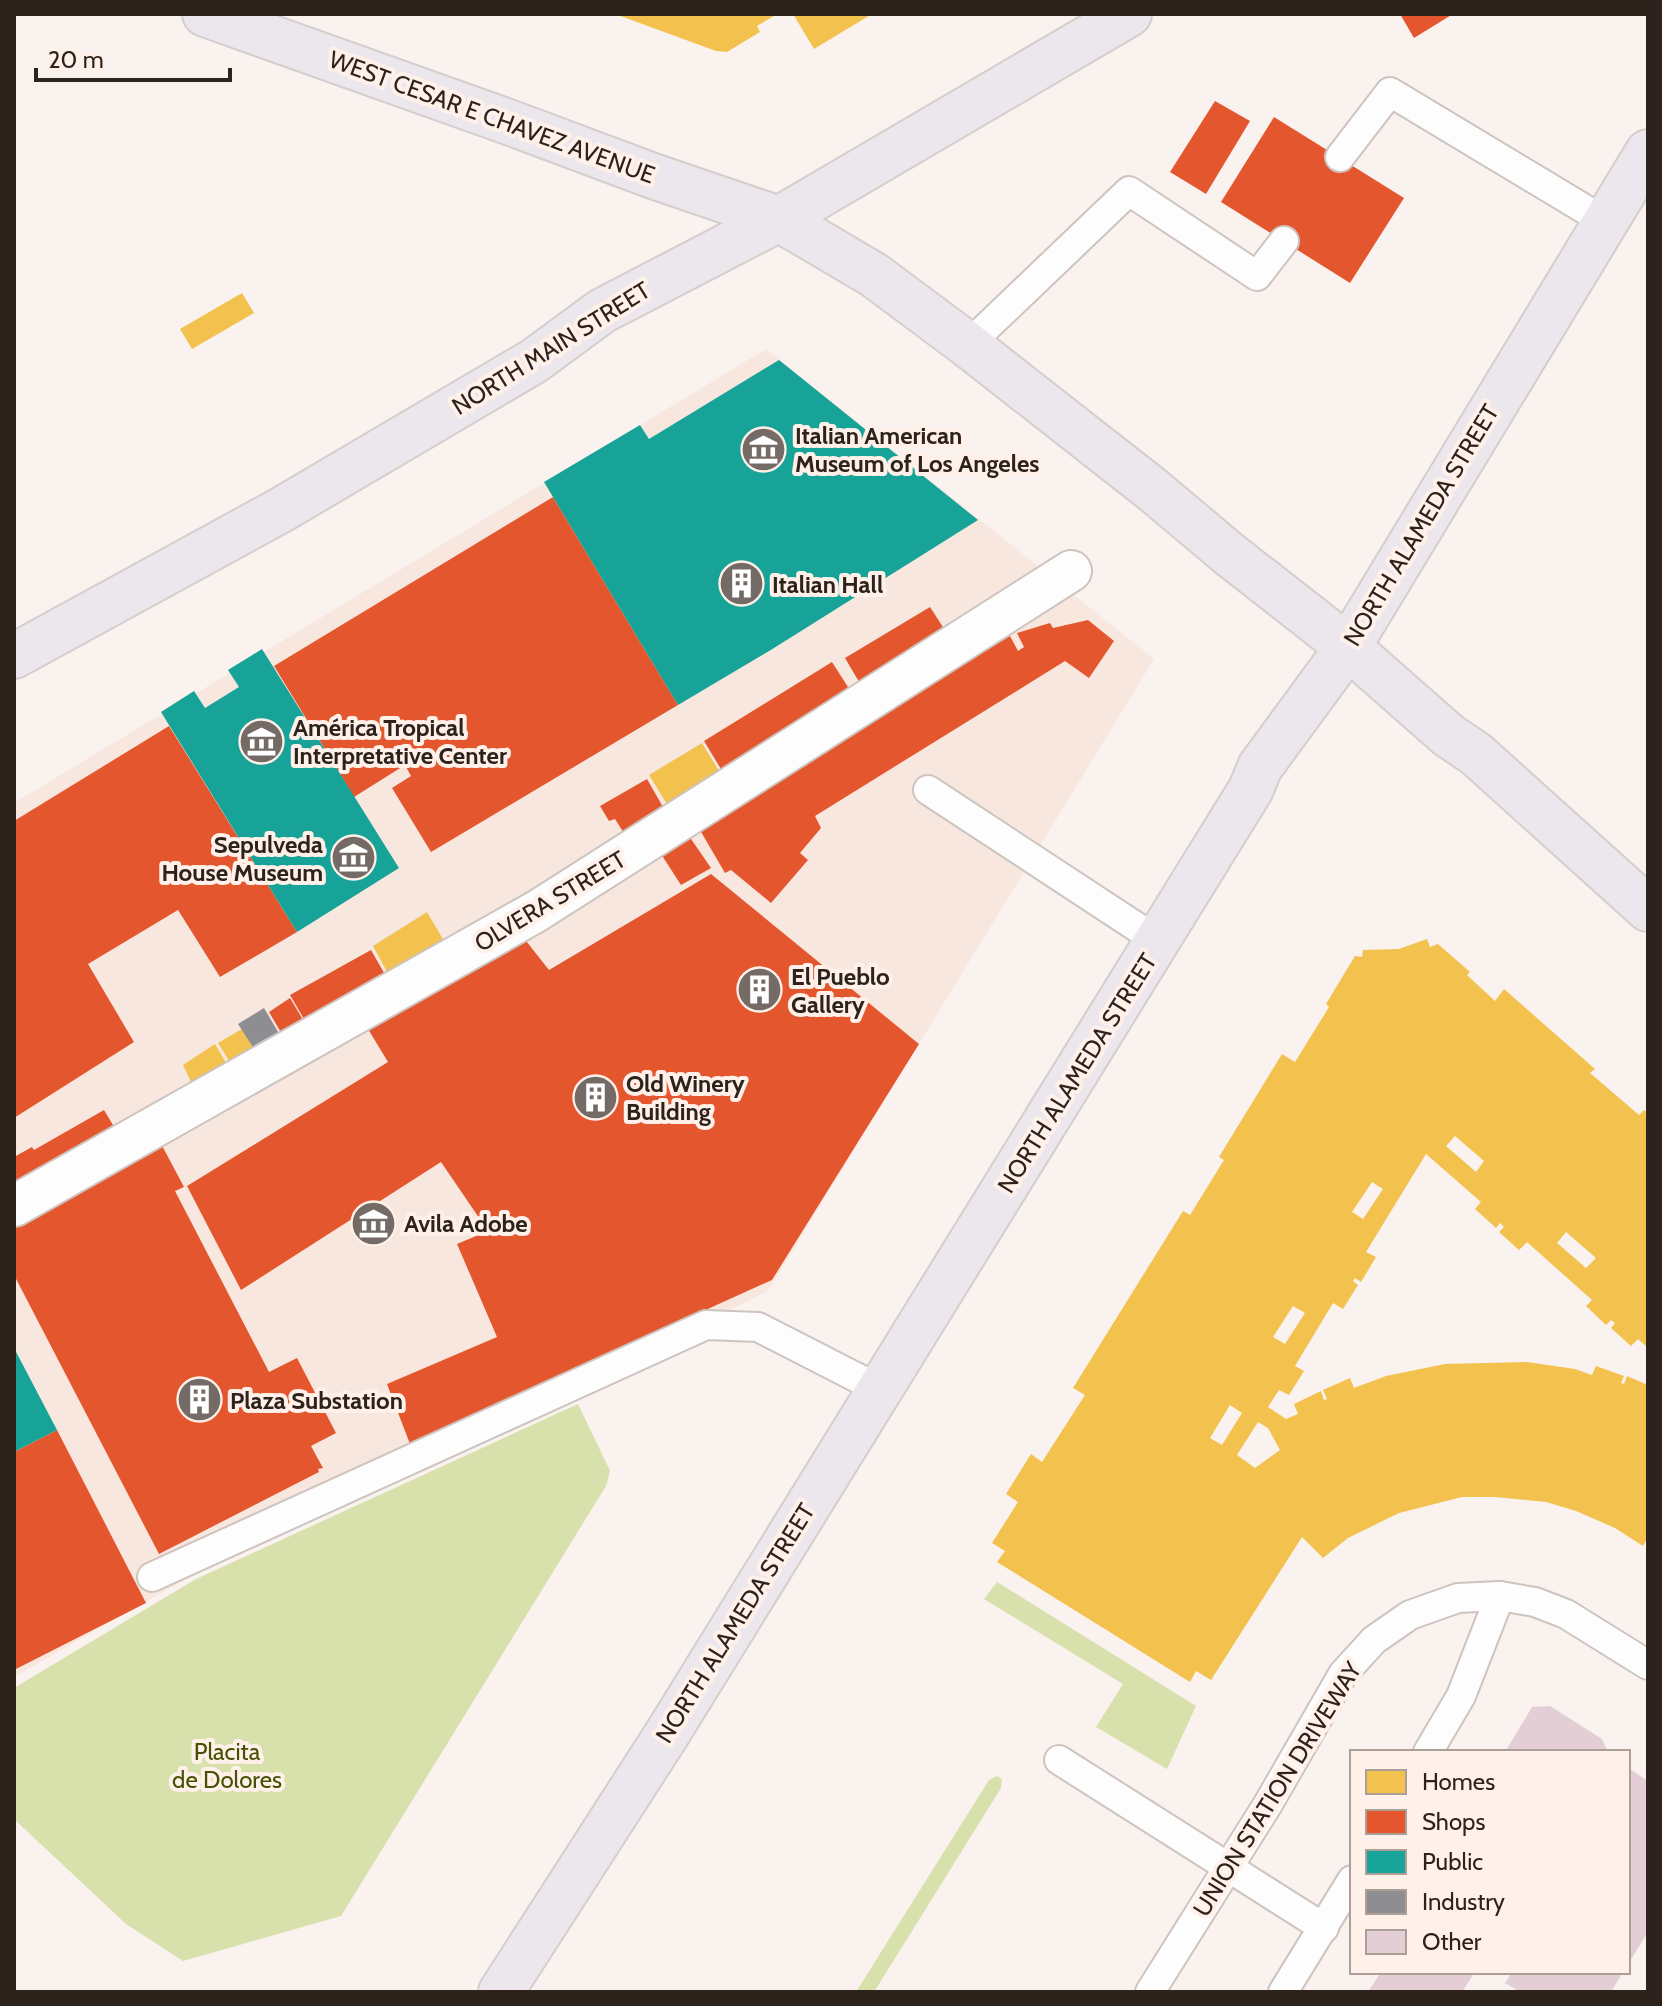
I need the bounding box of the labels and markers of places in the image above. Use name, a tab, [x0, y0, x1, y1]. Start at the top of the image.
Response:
place label: Italian American Museum of Los Angeles	[795, 421, 1039, 478]
museum icon: Italian American Museum of Los Angeles	[740, 425, 788, 473]
building icon: Italian Hall	[717, 560, 765, 608]
place label: Italian Hall	[772, 570, 883, 599]
place label: América Tropical Interpretative Center	[293, 713, 507, 770]
museum icon: América Tropical Interpretative Center	[238, 717, 286, 765]
place label: Sepulveda House Museum	[161, 830, 323, 887]
museum icon: Sepulveda House Museum	[330, 834, 378, 882]
place label: El Pueblo Gallery	[791, 962, 890, 1019]
building icon: El Pueblo Gallery	[736, 966, 784, 1014]
place label: Old Winery Building	[626, 1069, 745, 1126]
building icon: Old Winery Building	[571, 1073, 619, 1121]
museum icon: Avila Adobe	[349, 1199, 397, 1247]
place label: Avila Adobe	[404, 1209, 528, 1238]
building icon: Plaza Substation	[175, 1376, 223, 1424]
place label: Plaza Substation	[230, 1386, 403, 1415]

